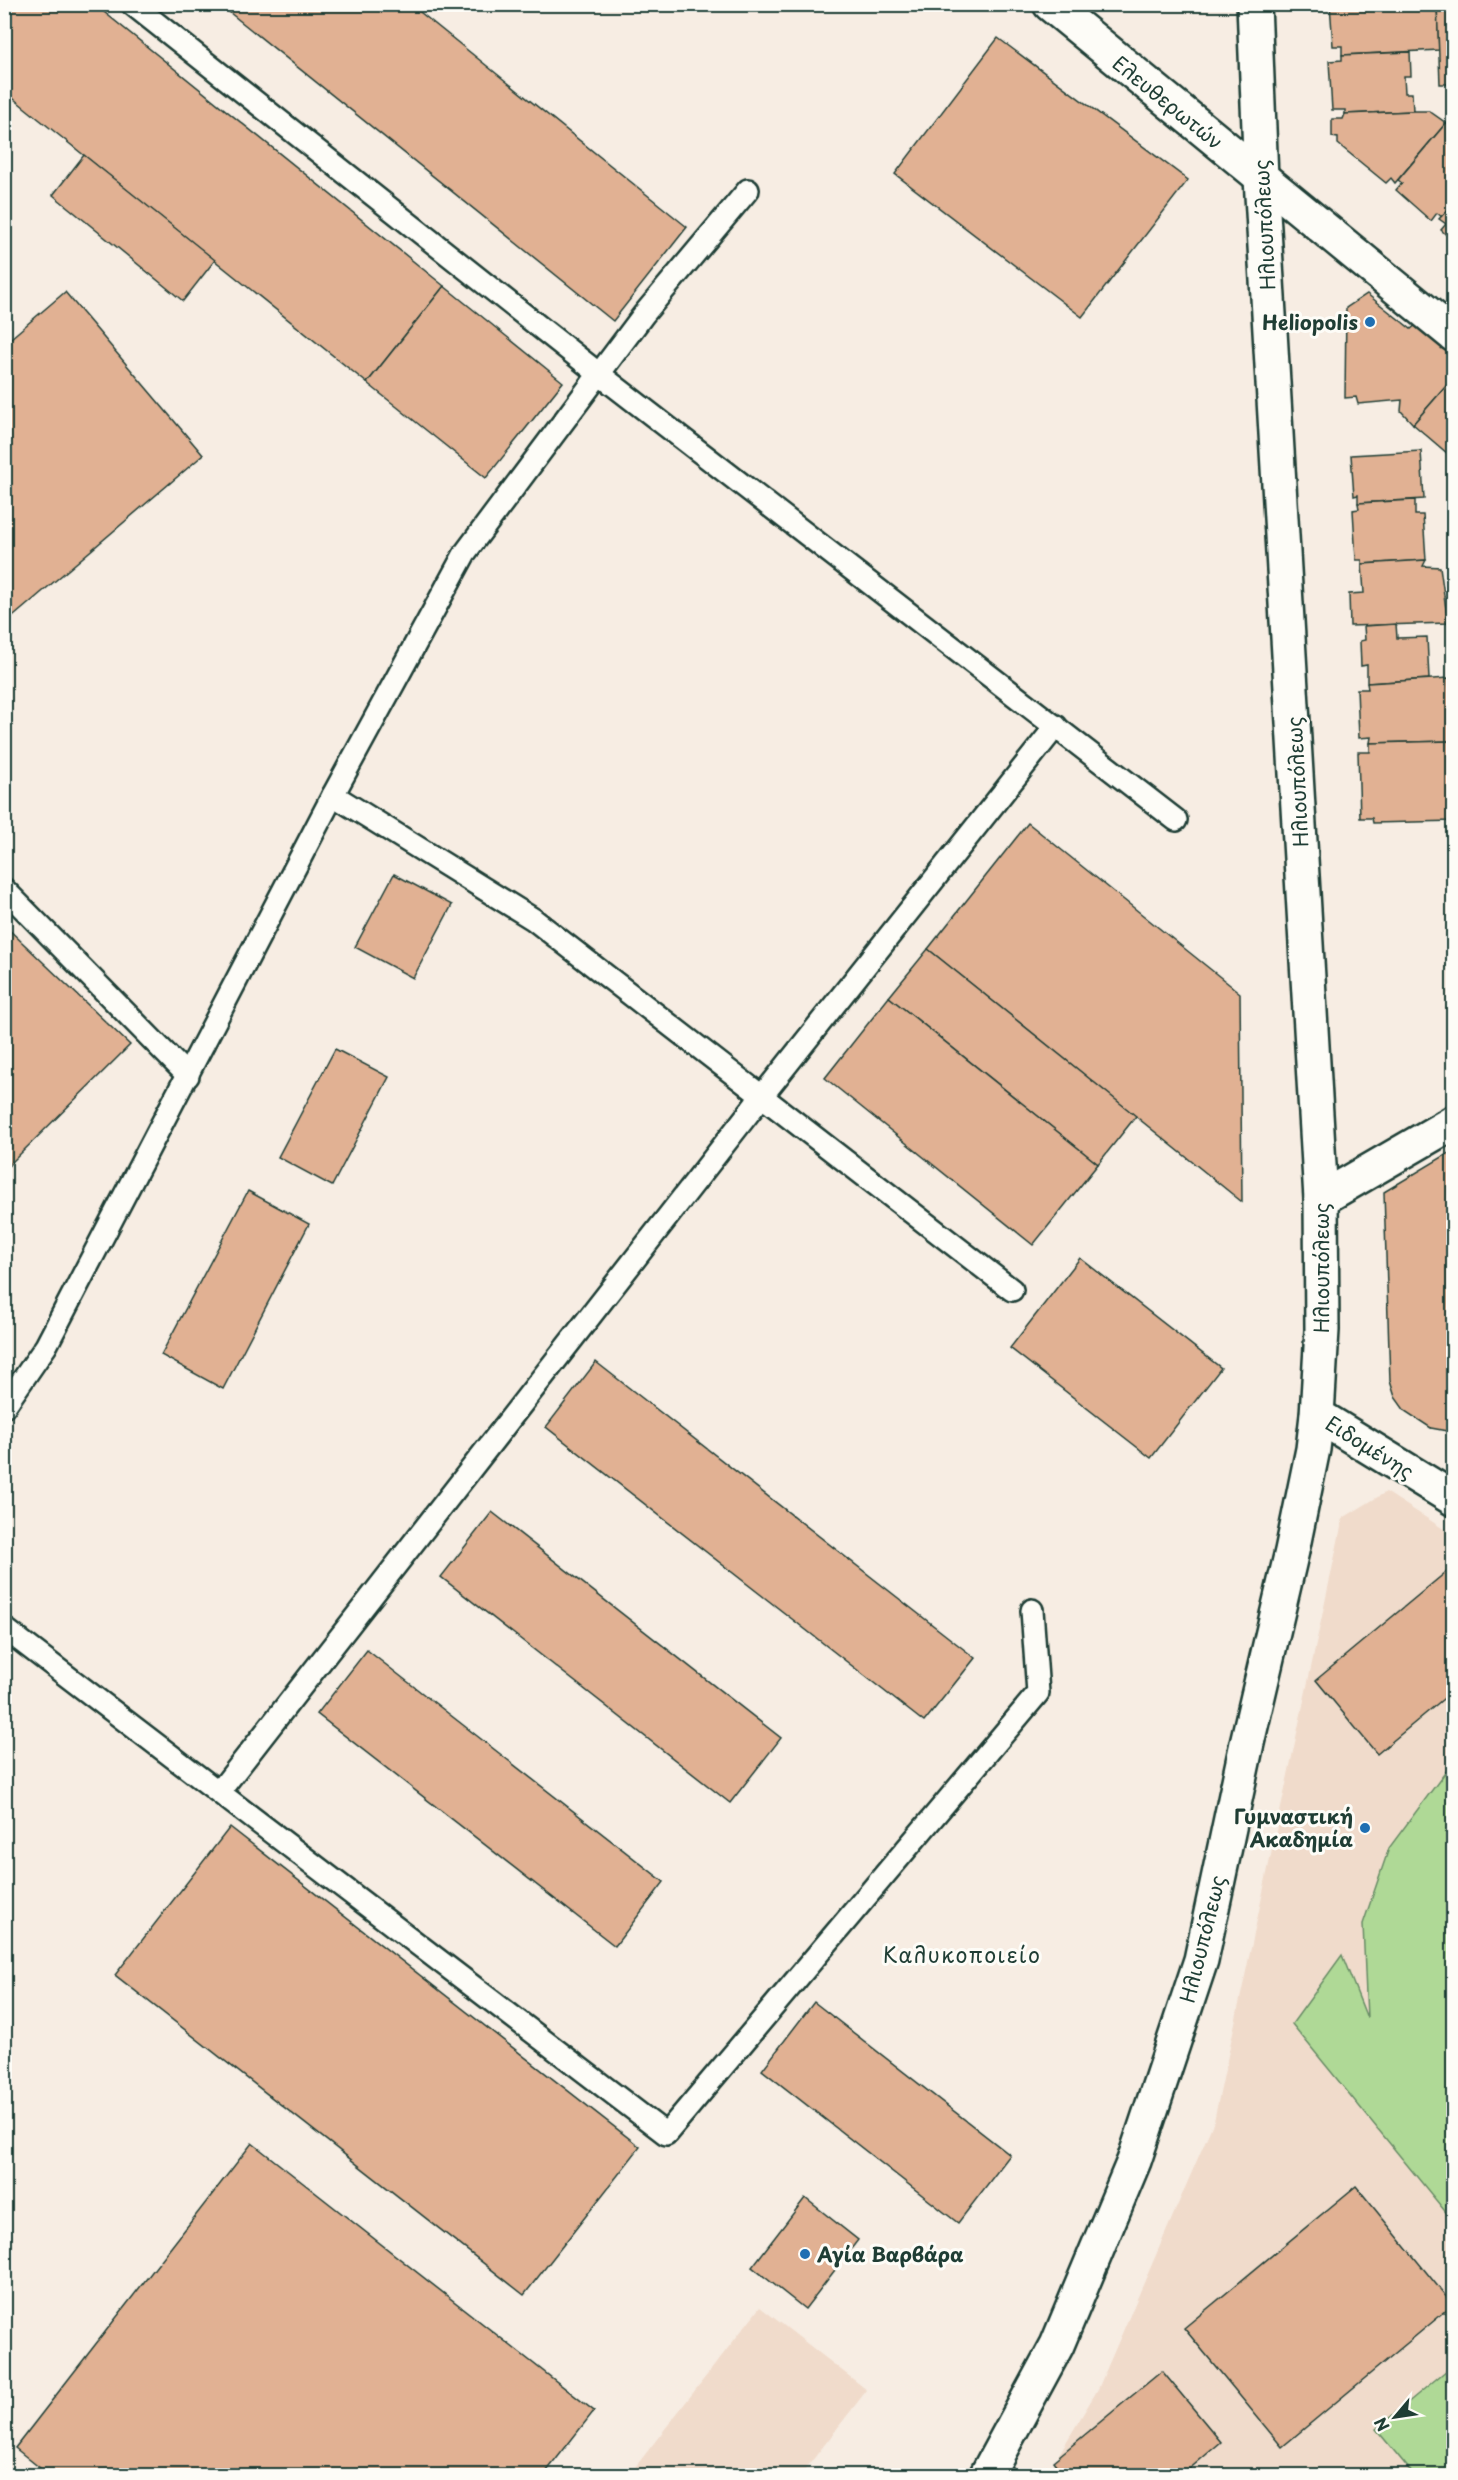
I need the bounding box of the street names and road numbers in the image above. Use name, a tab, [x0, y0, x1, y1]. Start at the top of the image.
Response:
street label: Ελευθερωτών	[1106, 48, 1230, 156]
street label: Ηλιουπόλεως	[1246, 159, 1282, 291]
street label: Ηλιουπόλεως	[1279, 716, 1315, 848]
street label: Ηλιουπόλεως	[1306, 1203, 1336, 1333]
street label: Ειδομένης	[1320, 1408, 1420, 1486]
street label: Ηλιουπόλεως	[1172, 1872, 1232, 2006]

